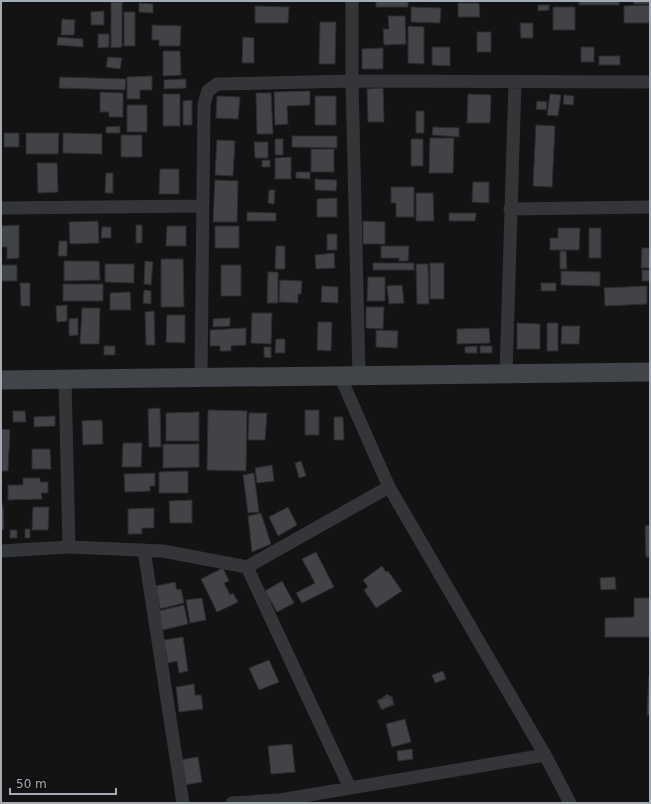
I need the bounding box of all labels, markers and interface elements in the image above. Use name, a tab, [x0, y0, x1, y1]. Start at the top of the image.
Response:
scale bar	[10, 770, 116, 796]
text: 50 m	[16, 777, 47, 791]

